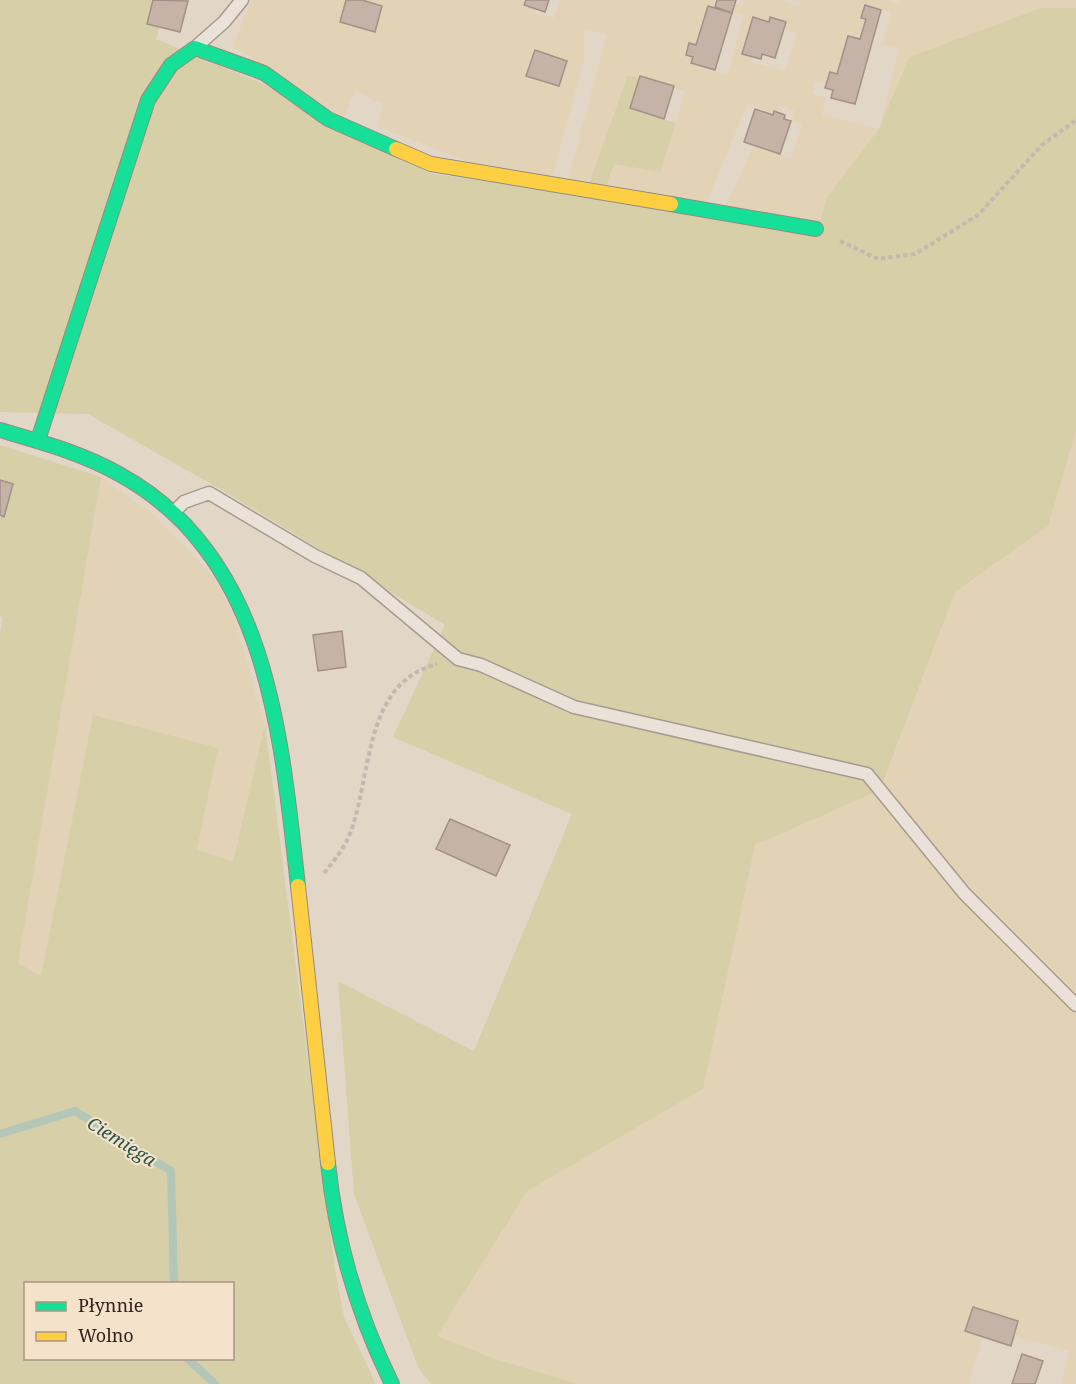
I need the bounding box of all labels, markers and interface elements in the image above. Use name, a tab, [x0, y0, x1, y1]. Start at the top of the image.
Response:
water label: Ciemięga	[83, 1111, 161, 1172]
legend	[24, 1282, 234, 1360]
text: Płynnie	[78, 1293, 143, 1317]
text: Wolno	[78, 1323, 134, 1347]

